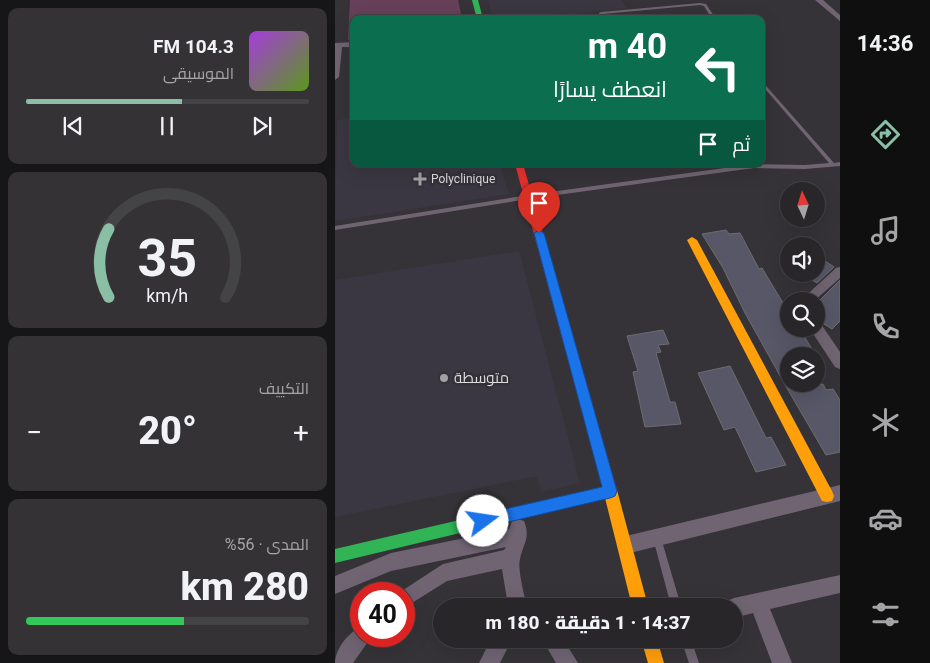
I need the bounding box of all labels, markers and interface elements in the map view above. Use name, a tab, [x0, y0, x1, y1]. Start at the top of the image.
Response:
text: 40 m	[588, 26, 667, 67]
text: 14:36	[857, 31, 913, 56]
text: 104.3 FM	[153, 35, 234, 58]
icon: left	[685, 35, 750, 100]
text: الموسيقى	[163, 64, 234, 83]
text: انعطف يسارًا	[553, 77, 667, 102]
icon: previous	[59, 112, 87, 140]
icon: pause	[153, 112, 181, 140]
icon: next	[248, 112, 276, 140]
icon: directions	[868, 117, 903, 152]
icon: arrive	[694, 130, 722, 158]
text: ثم	[732, 133, 750, 156]
marker: Polyclinique	[413, 172, 427, 186]
place label: Polyclinique	[431, 172, 495, 186]
pin	[518, 182, 560, 233]
north arrow	[780, 182, 825, 228]
map controls	[780, 182, 825, 392]
icon: arrive	[525, 189, 553, 217]
icon: music	[868, 213, 903, 248]
text: 35	[138, 228, 197, 289]
button: sound	[780, 237, 825, 282]
text: km/h	[147, 285, 188, 306]
button: search	[780, 292, 825, 337]
icon: phone	[868, 309, 903, 344]
button: layers	[780, 347, 825, 392]
place label: متوسطة	[454, 369, 509, 387]
marker: متوسطة	[438, 372, 450, 384]
text: التكييف	[259, 379, 309, 398]
icon: climate	[868, 405, 903, 440]
text: 20°	[138, 409, 197, 453]
text: −	[26, 416, 42, 449]
text: +	[293, 416, 309, 449]
position arrow	[456, 494, 508, 546]
icon: car	[868, 501, 903, 536]
text: المدى · 56%	[225, 535, 309, 554]
text: 280 km	[180, 565, 309, 609]
speed limit sign: 40	[350, 582, 415, 647]
icon: filters	[868, 597, 903, 632]
text: 14:37 · 1 دقيقة · 180 m	[485, 611, 691, 634]

